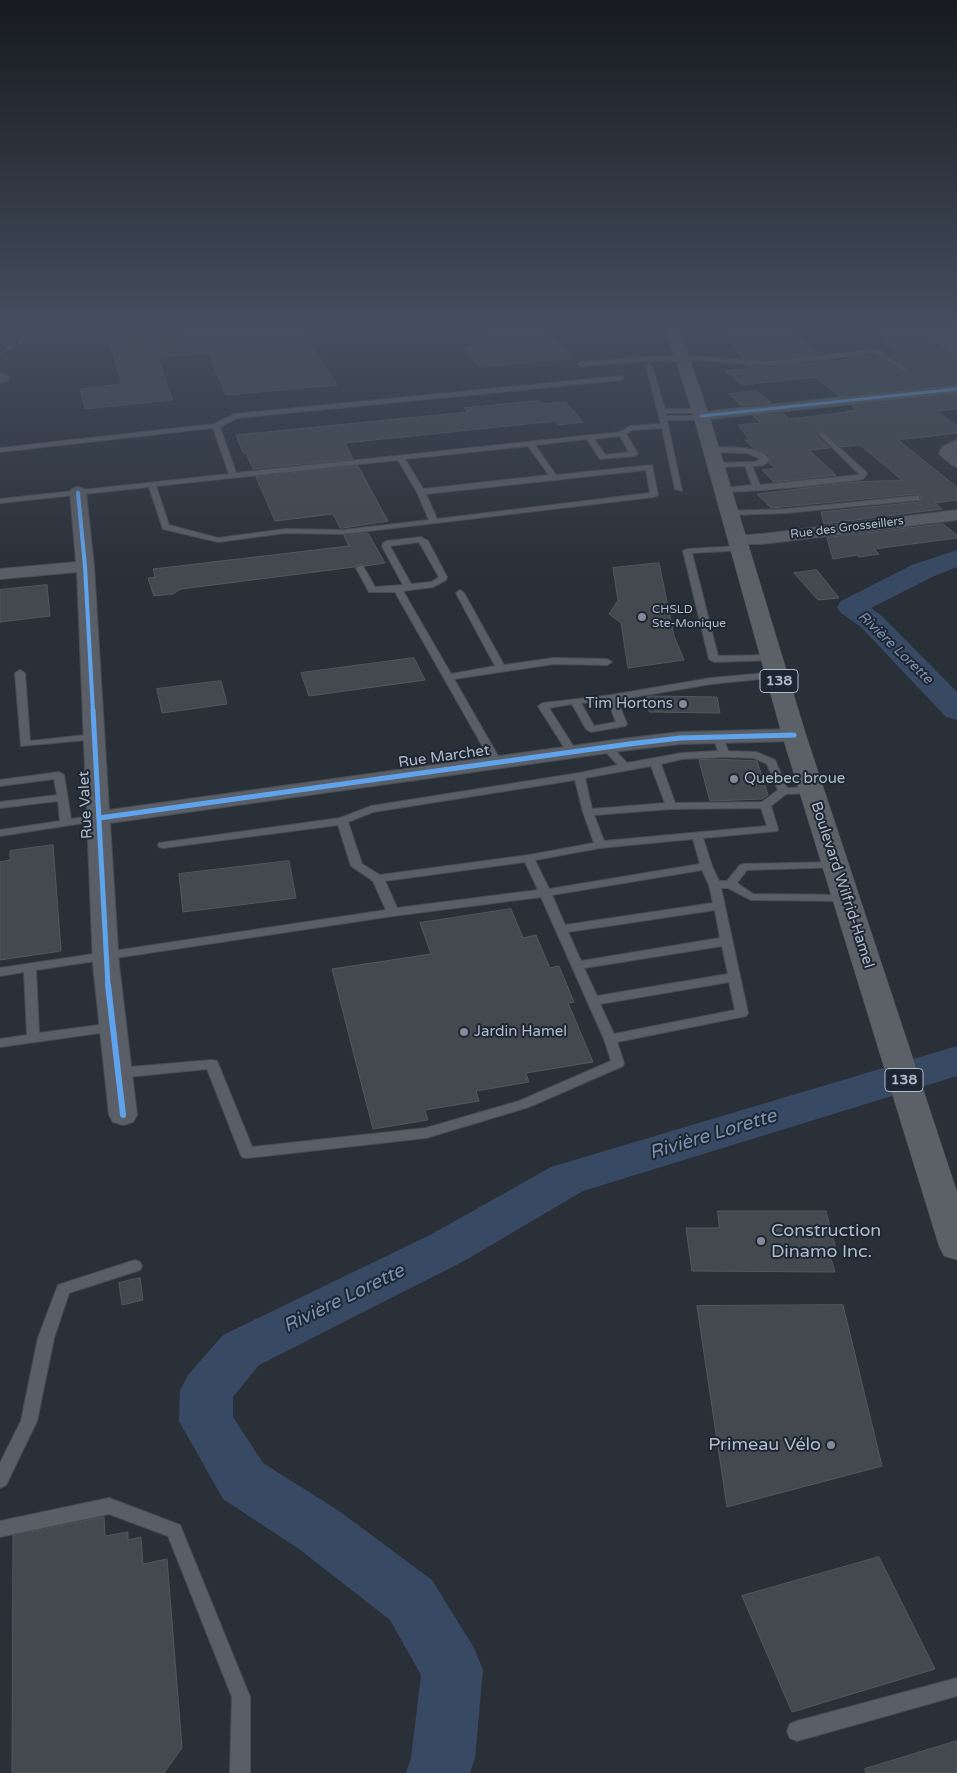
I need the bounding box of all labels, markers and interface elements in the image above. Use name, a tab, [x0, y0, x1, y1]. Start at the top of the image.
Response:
street label: Rue des Grosseillers	[789, 514, 905, 542]
place label: CHSLD Ste-Monique	[652, 603, 726, 631]
water label: Rivière Lorette	[854, 608, 936, 688]
marker: CHSLD Ste-Monique	[636, 611, 648, 623]
road number: 138	[760, 669, 798, 692]
place label: Tim Hortons	[586, 695, 673, 713]
marker: Tim Hortons	[677, 698, 689, 710]
street label: Rue Marchet	[397, 742, 491, 772]
street label: Rue Valet	[75, 770, 97, 840]
place label: Quebec broue	[744, 770, 845, 788]
marker: Quebec broue	[728, 773, 740, 785]
street label: Boulevard Wilfrid-Hamel	[807, 799, 877, 971]
place label: Jardin Hamel	[474, 1023, 567, 1041]
marker: Jardin Hamel	[458, 1026, 470, 1038]
road number: 138	[885, 1068, 923, 1092]
water label: Rivière Lorette	[647, 1105, 779, 1165]
place label: Construction Dinamo Inc.	[771, 1220, 881, 1262]
marker: Construction Dinamo Inc.	[755, 1235, 767, 1247]
water label: Rivière Lorette	[280, 1260, 408, 1338]
place label: Primeau Vélo	[708, 1434, 821, 1456]
marker: Primeau Vélo	[825, 1439, 837, 1451]

